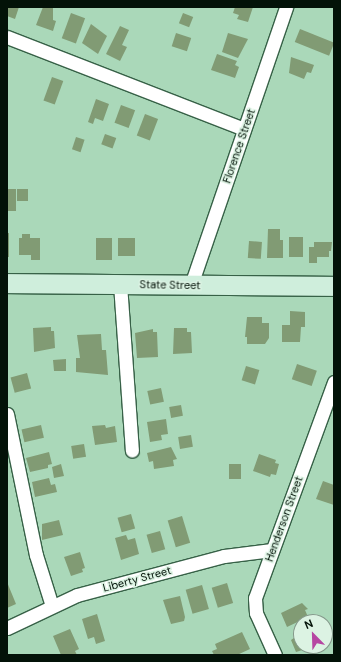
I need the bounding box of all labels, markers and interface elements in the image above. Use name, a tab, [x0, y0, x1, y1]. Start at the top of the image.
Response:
street label: Florence Street	[220, 107, 258, 185]
street label: State Street	[139, 278, 201, 292]
street label: Henderson Street	[262, 475, 306, 563]
street label: Liberty Street	[101, 564, 173, 594]
north arrow	[293, 614, 333, 654]
text: N	[302, 616, 315, 632]

